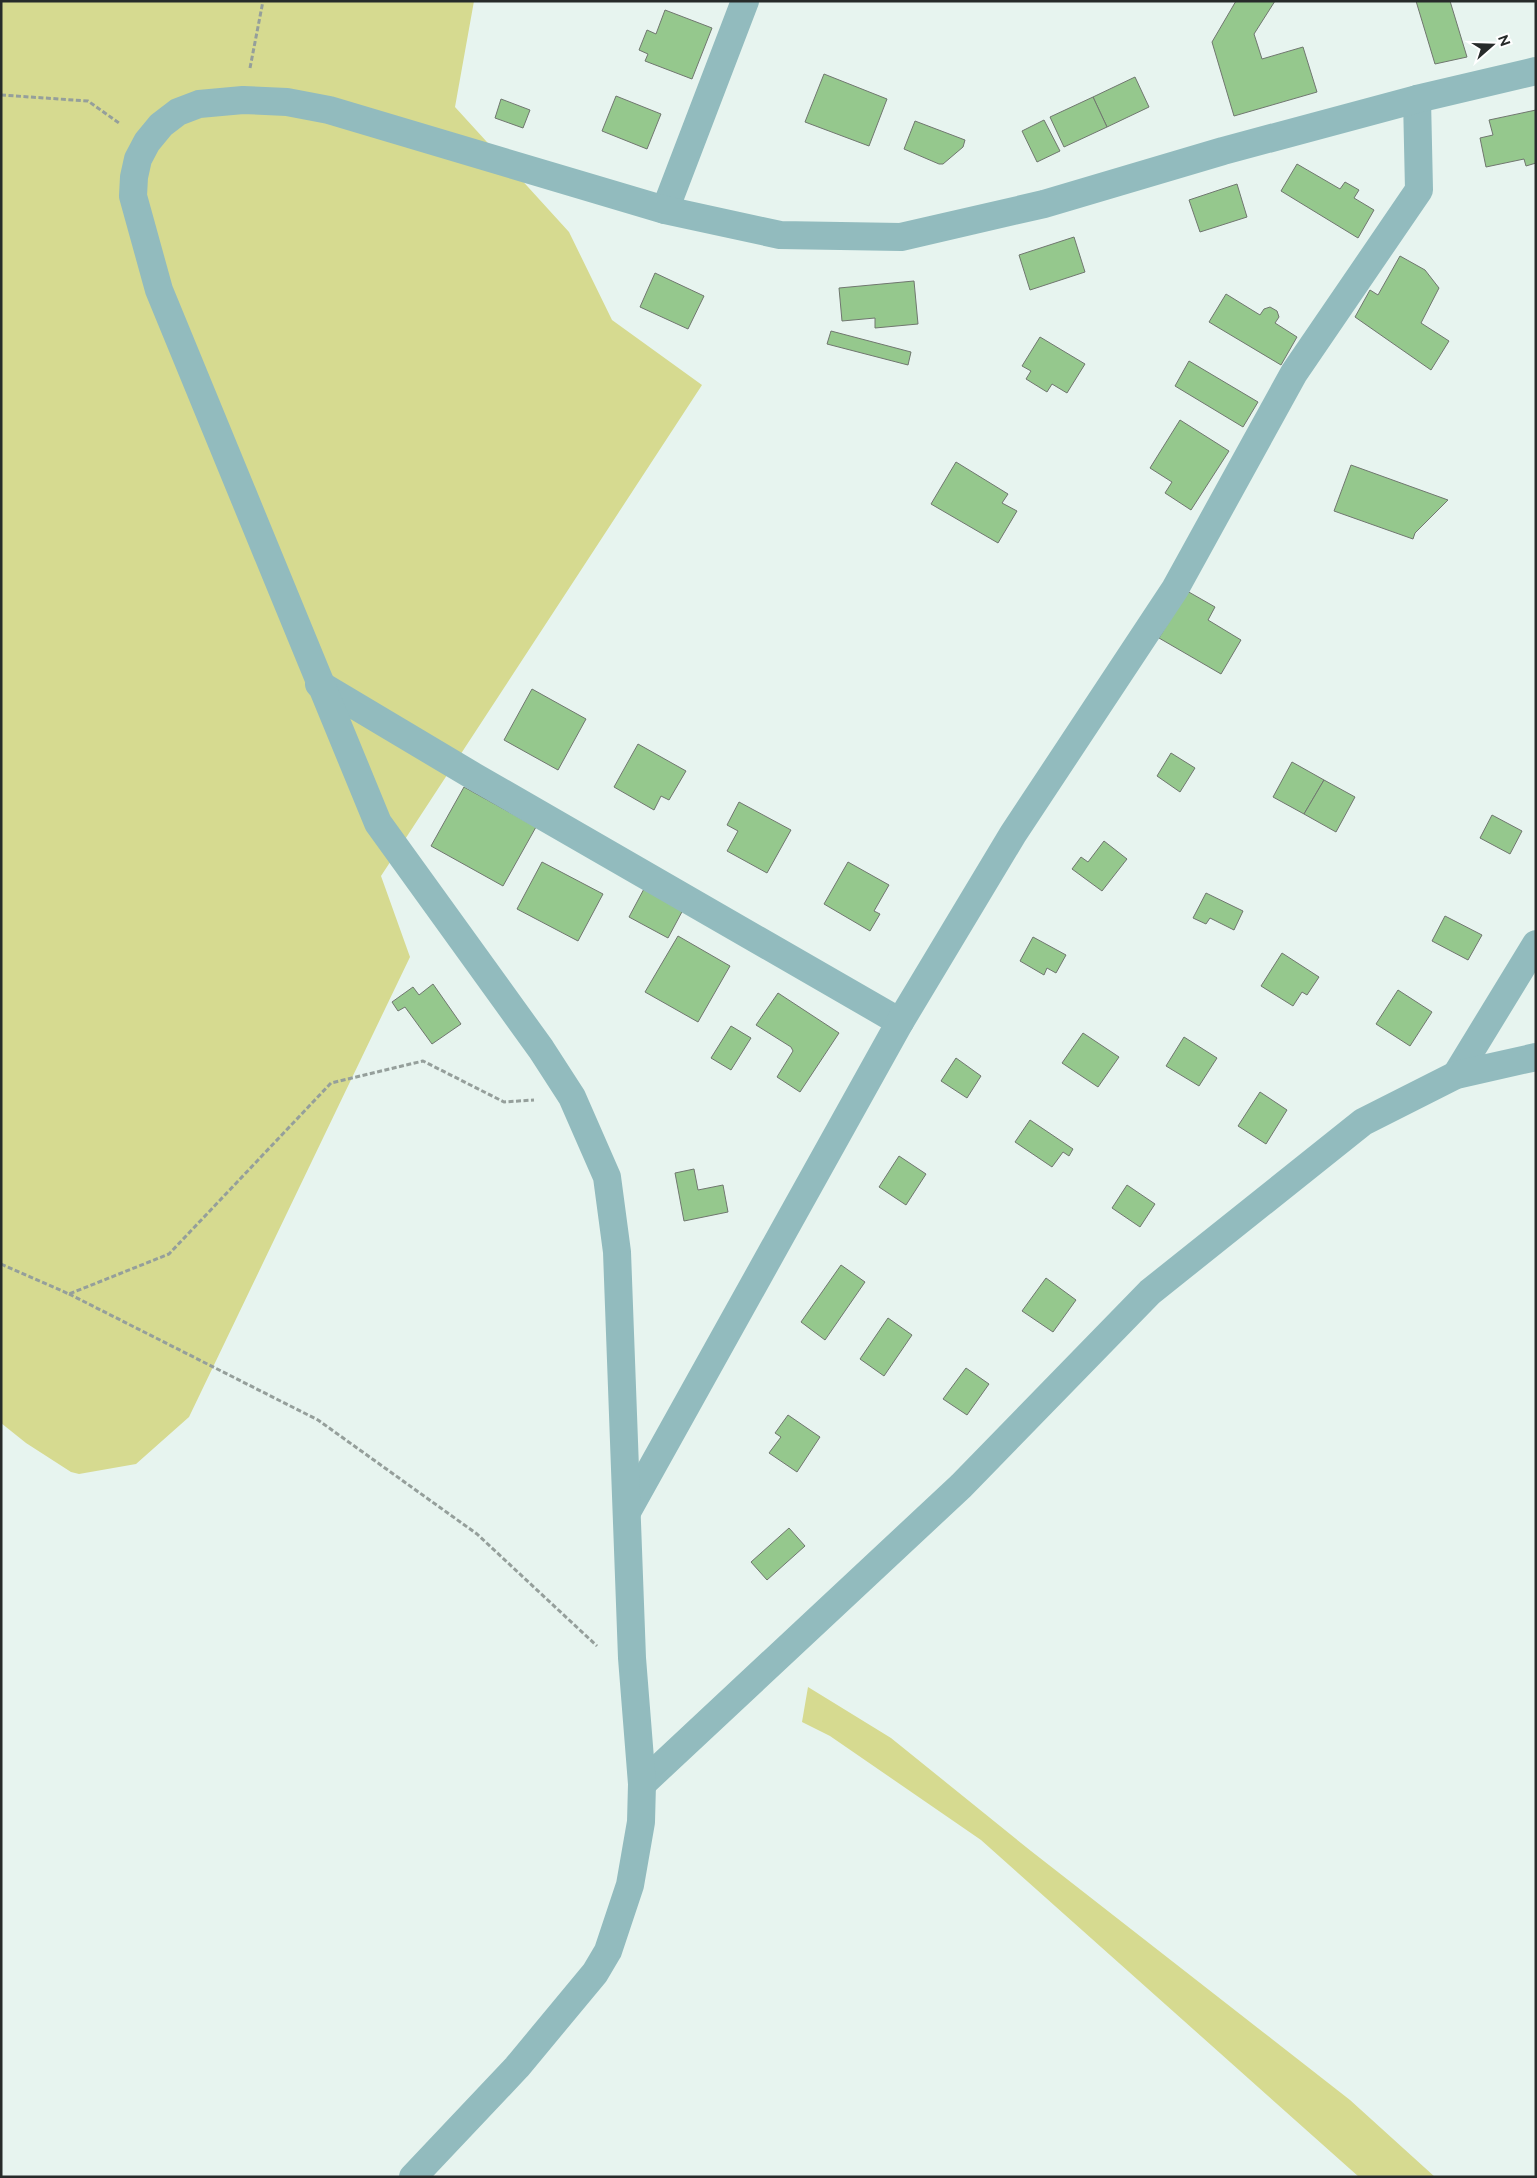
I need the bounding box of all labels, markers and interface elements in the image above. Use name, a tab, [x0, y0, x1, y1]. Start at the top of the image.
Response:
north arrow	[1467, 20, 1517, 70]
text: N	[1495, 33, 1514, 48]

